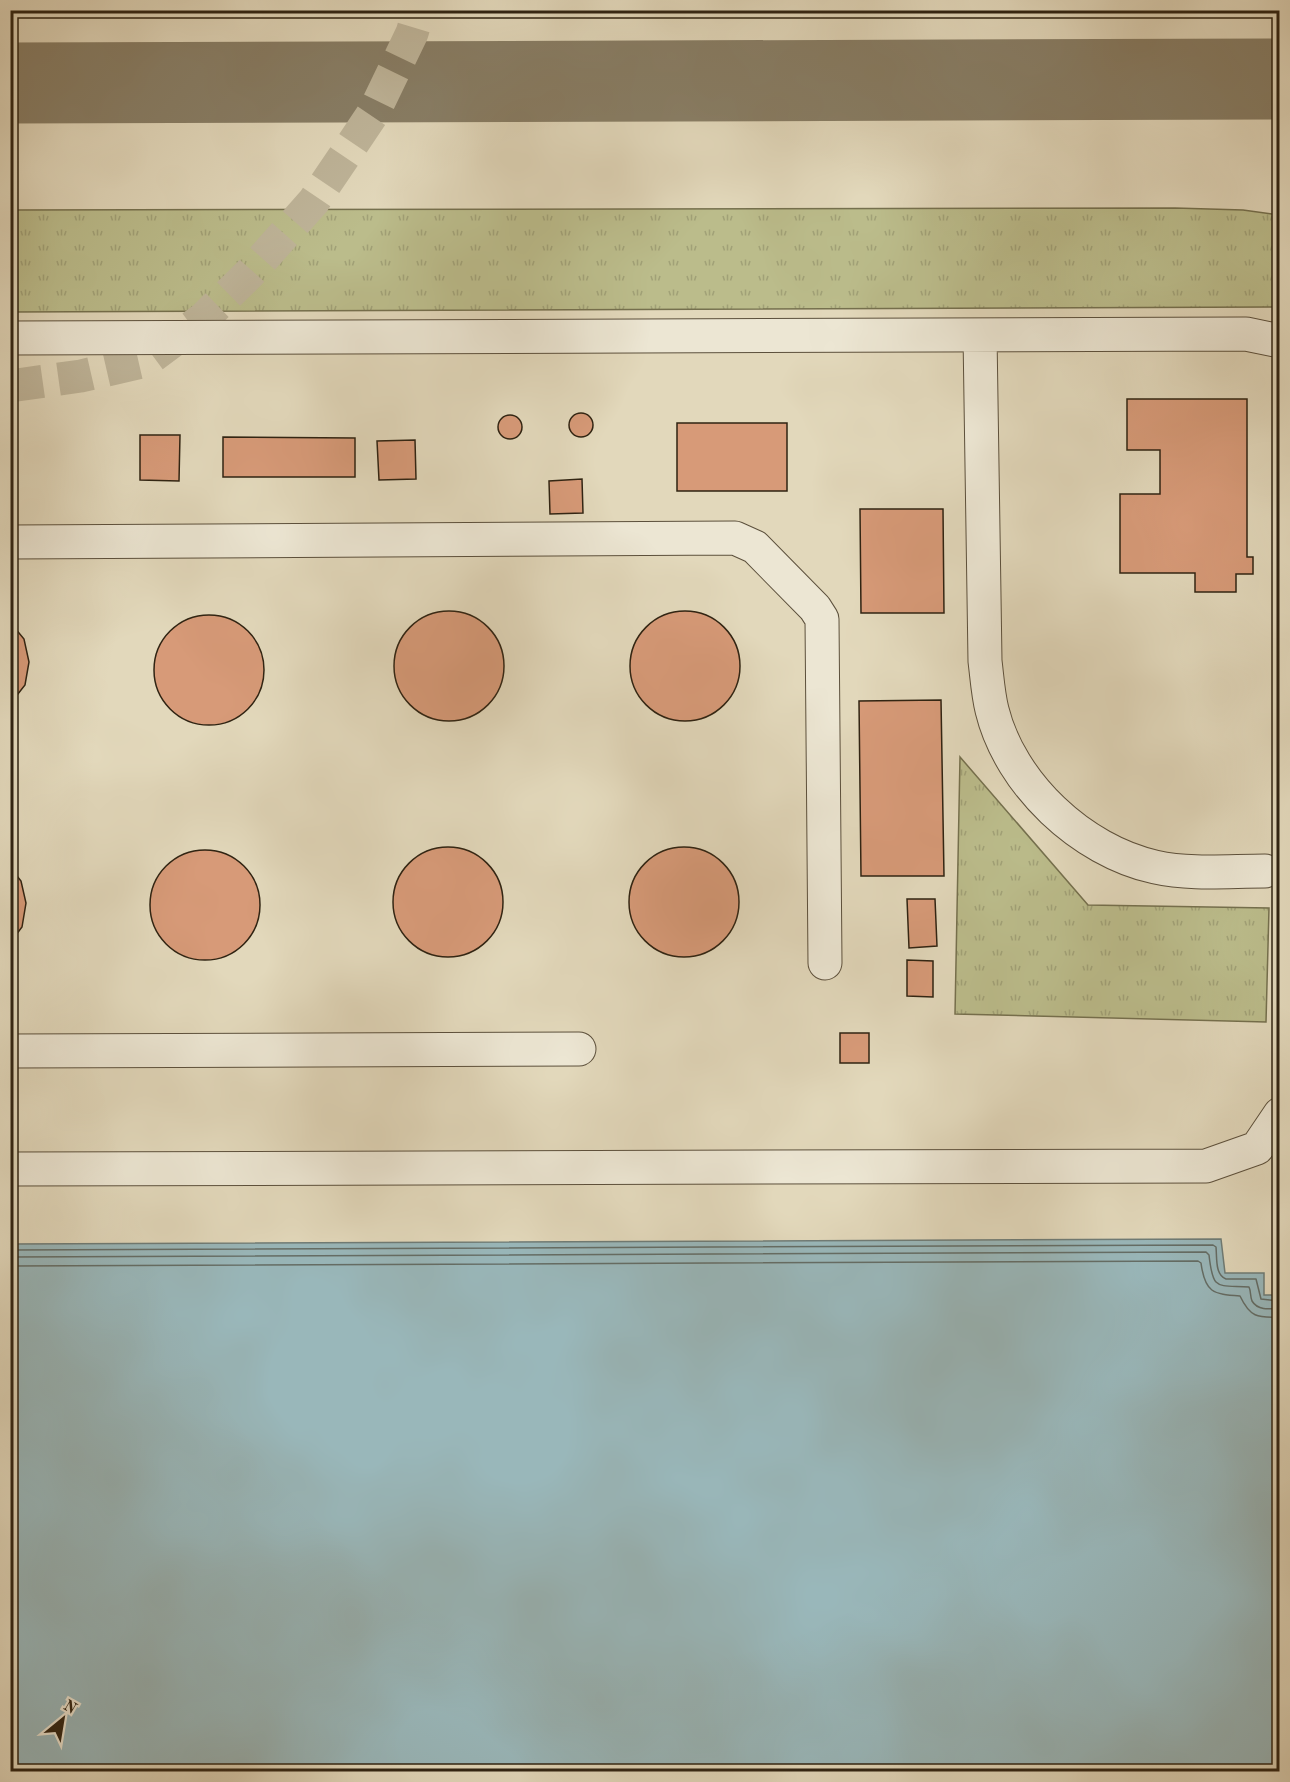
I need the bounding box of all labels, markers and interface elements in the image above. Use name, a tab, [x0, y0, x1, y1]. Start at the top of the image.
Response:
north arrow	[33, 1689, 93, 1749]
text: N	[60, 1698, 79, 1718]

